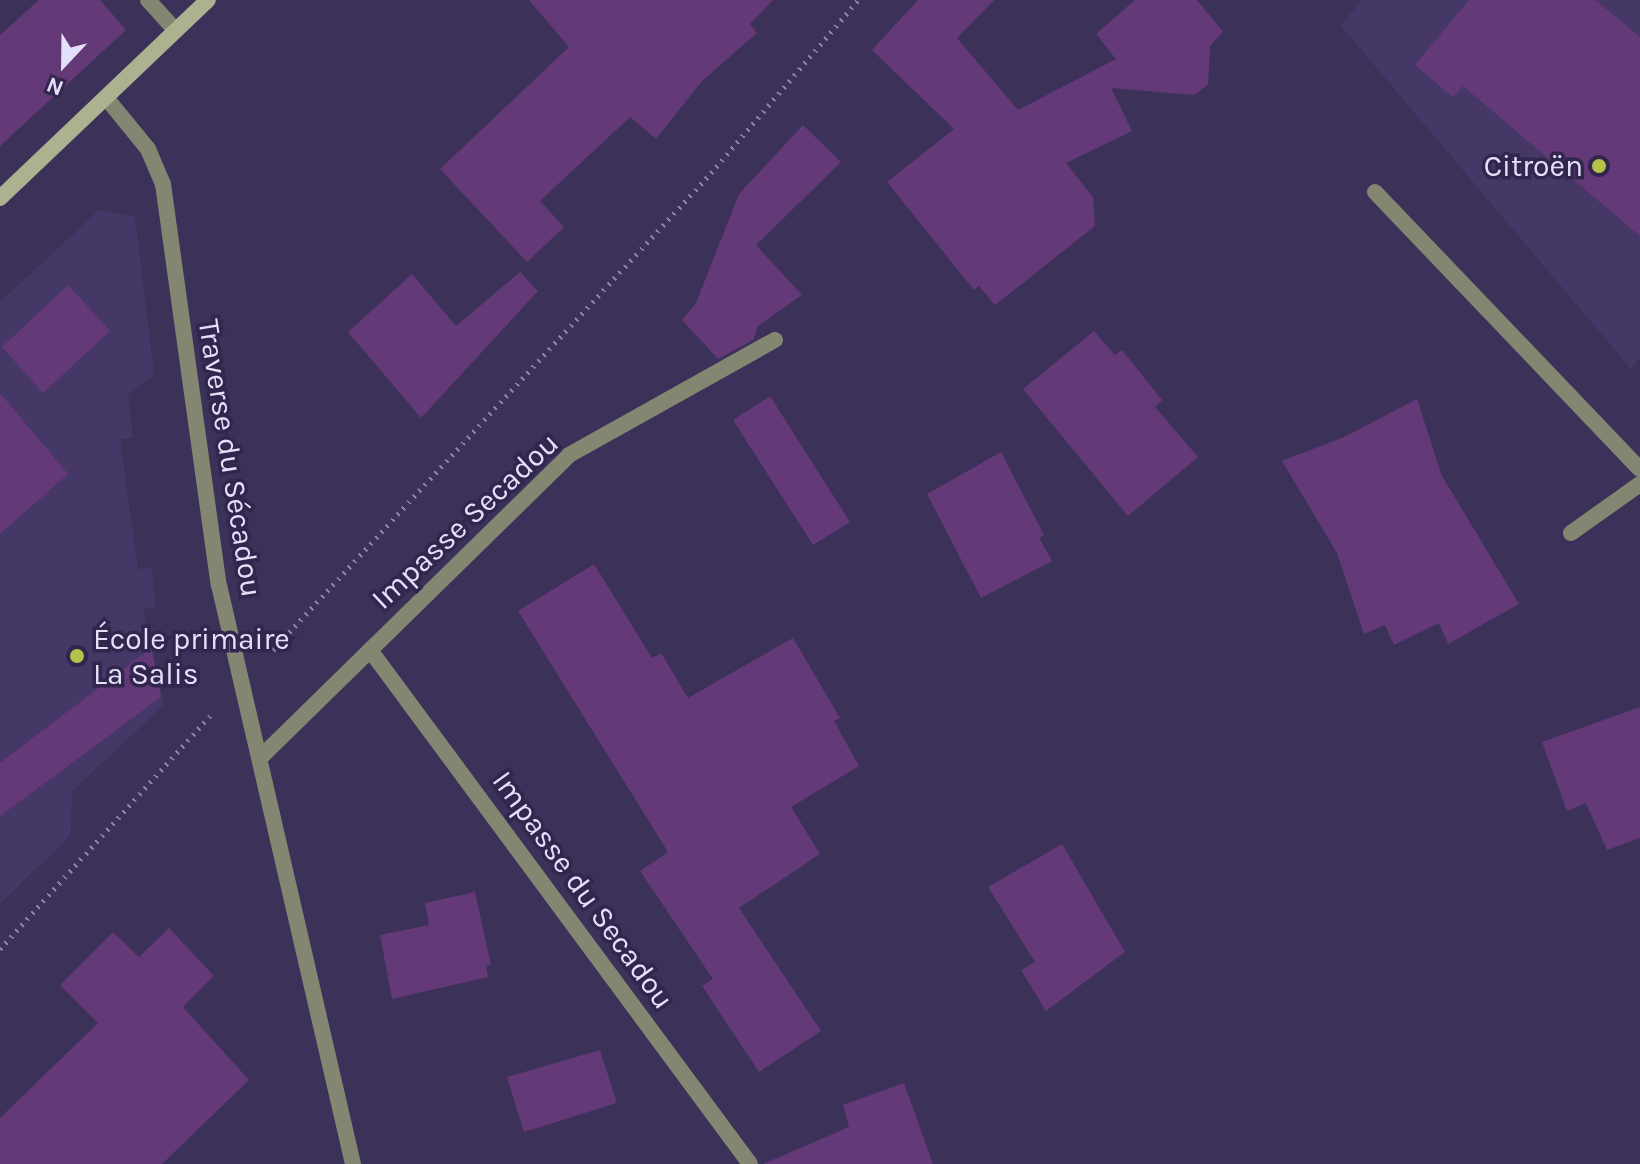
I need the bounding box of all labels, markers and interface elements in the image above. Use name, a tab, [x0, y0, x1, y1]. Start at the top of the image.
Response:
north arrow	[24, 24, 104, 104]
text: N	[43, 71, 67, 101]
place label: Citroën	[1484, 148, 1583, 184]
marker: Citroën	[1590, 157, 1608, 175]
street label: Traverse du Sécadou	[190, 317, 270, 599]
street label: Impasse Secadou	[364, 425, 566, 617]
place label: École primaire La Salis	[93, 621, 290, 692]
marker: École primaire La Salis	[68, 647, 86, 665]
street label: Impasse du Secadou	[485, 764, 681, 1016]

